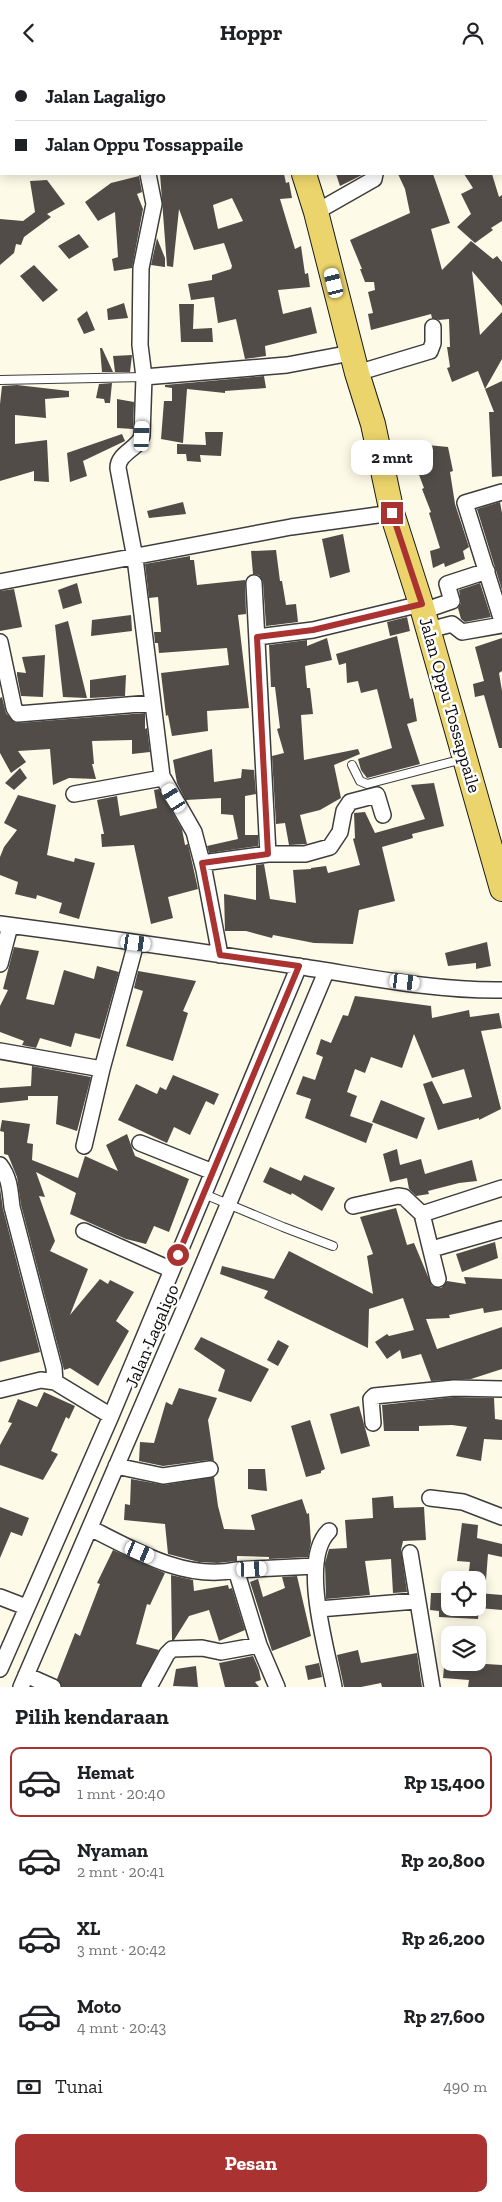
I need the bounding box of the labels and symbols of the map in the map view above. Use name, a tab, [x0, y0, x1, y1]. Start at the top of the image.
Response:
car	[323, 267, 344, 299]
car	[133, 421, 150, 451]
callout: 2 mnt	[351, 441, 433, 475]
route end	[381, 502, 403, 524]
street label: Jalan Oppu Tossappaile	[414, 615, 486, 795]
car	[159, 781, 188, 815]
car	[120, 933, 151, 953]
car	[389, 973, 420, 991]
route start	[167, 1244, 189, 1266]
street label: Jalan Lagaligo	[120, 1281, 184, 1391]
car	[123, 1539, 156, 1565]
car	[236, 1561, 267, 1577]

